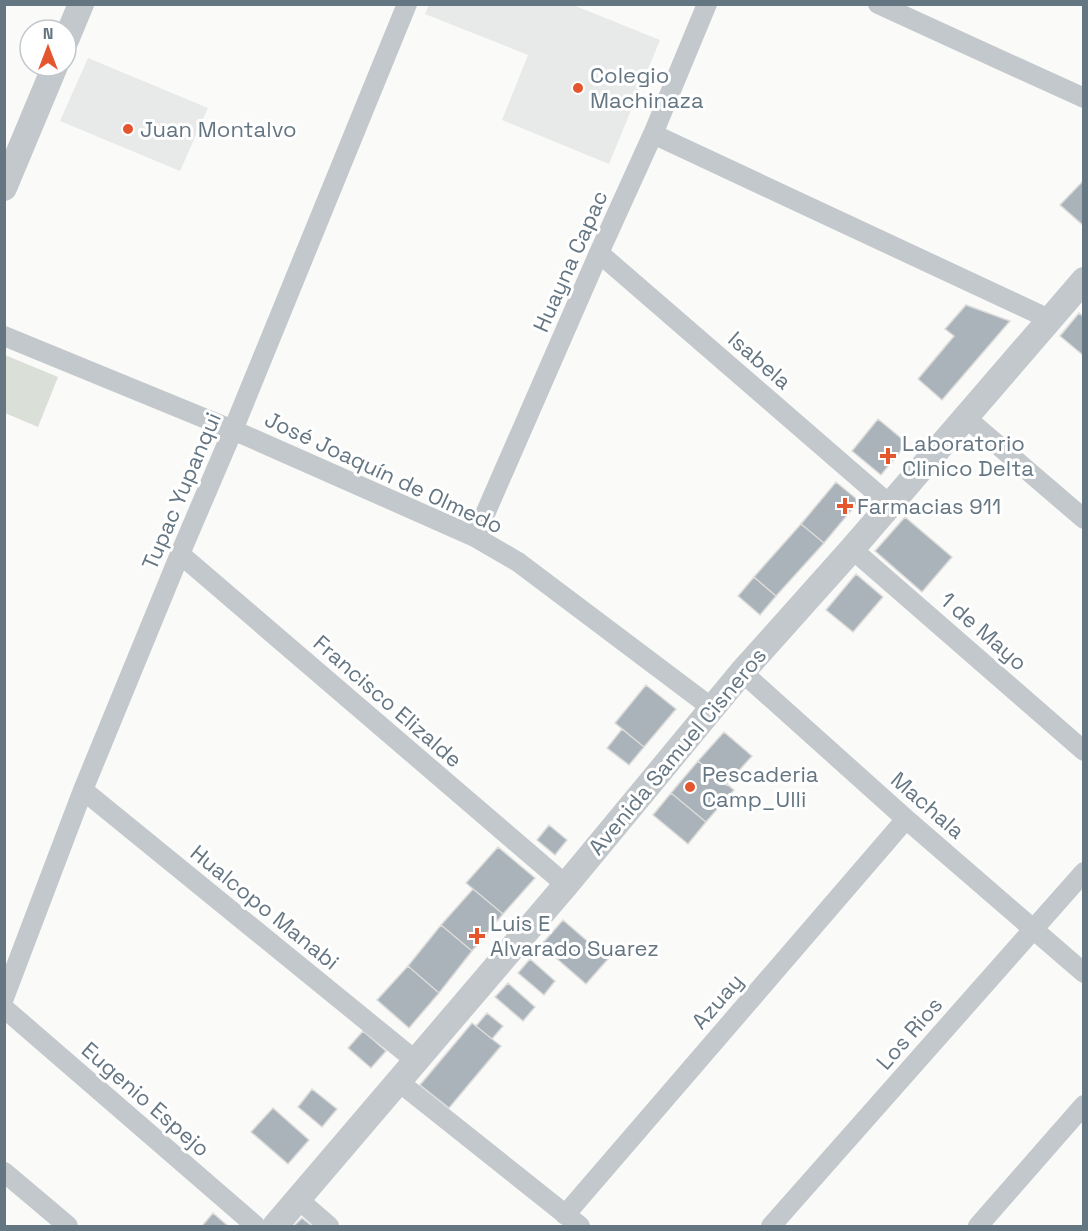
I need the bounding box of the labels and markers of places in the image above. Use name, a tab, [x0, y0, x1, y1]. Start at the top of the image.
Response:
place label: Colegio Machinaza	[590, 61, 704, 114]
marker: Colegio Machinaza	[571, 81, 585, 95]
place label: Juan Montalvo	[140, 115, 297, 143]
marker: Juan Montalvo	[121, 122, 135, 136]
place label: Laboratorio Clinico Delta	[902, 429, 1034, 482]
marker: Laboratorio Clinico Delta	[879, 447, 897, 465]
place label: Farmacias 911	[857, 492, 1001, 520]
marker: Farmacias 911	[838, 499, 852, 513]
place label: Pescaderia Camp_Ulli	[702, 760, 819, 813]
marker: Pescaderia Camp_Ulli	[683, 780, 697, 794]
place label: Luis E Alvarado Suarez	[490, 909, 659, 962]
marker: Luis E Alvarado Suarez	[468, 927, 486, 945]

